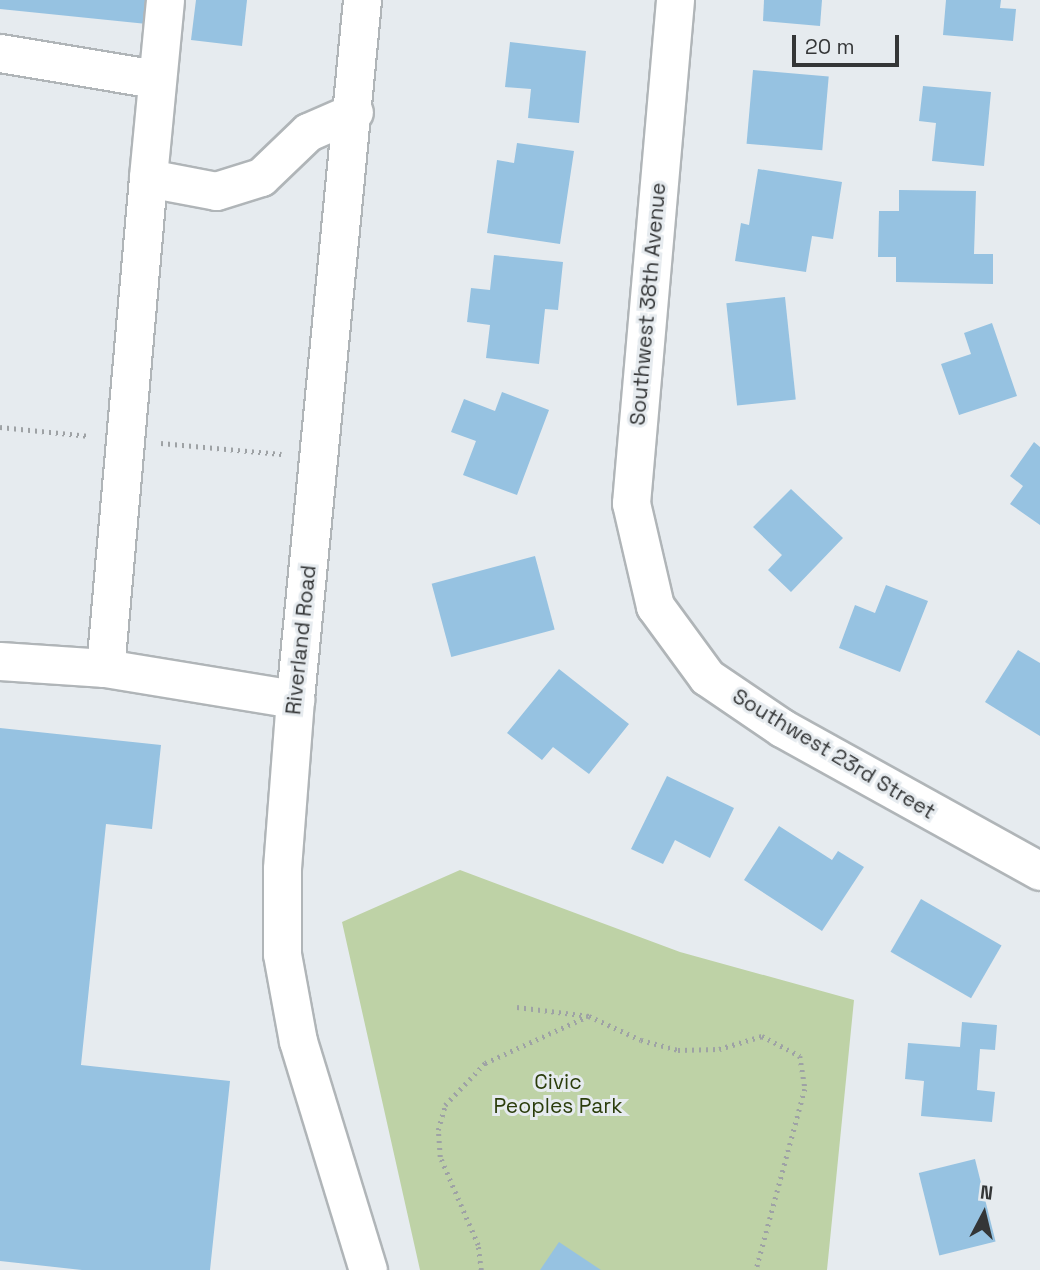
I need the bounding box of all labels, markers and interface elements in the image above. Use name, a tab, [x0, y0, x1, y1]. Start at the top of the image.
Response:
scale bar	[795, 21, 902, 65]
text: 20 m	[805, 33, 855, 60]
street label: Southwest 38th Avenue	[625, 181, 671, 427]
street label: Riverland Road	[281, 564, 321, 716]
street label: Southwest 23rd Street	[728, 683, 940, 825]
park label: Civic Peoples Park	[494, 1069, 622, 1119]
north arrow	[949, 1179, 1019, 1249]
text: N	[979, 1179, 994, 1206]

